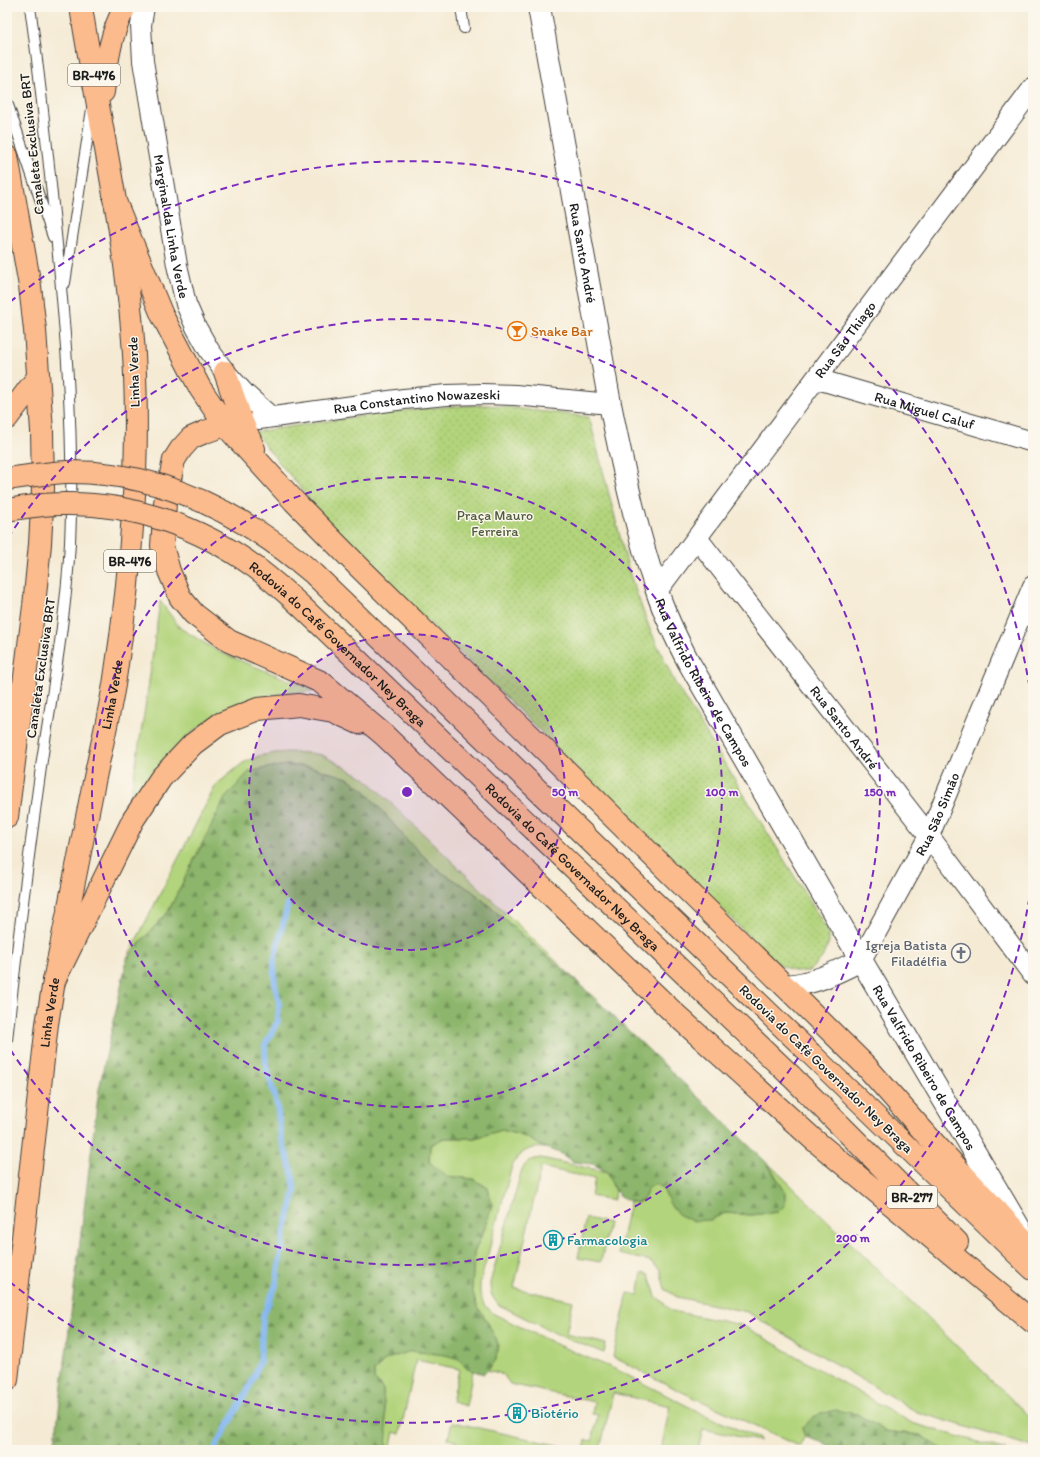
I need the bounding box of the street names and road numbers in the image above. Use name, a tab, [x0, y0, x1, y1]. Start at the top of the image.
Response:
road number: BR-476	[68, 64, 120, 86]
street label: Canaleta Exclusiva BRT	[16, 72, 48, 216]
street label: Marginal da Linha Verde	[150, 153, 193, 300]
street label: Rua Santo André	[566, 202, 600, 305]
street label: Rua São Thiago	[811, 298, 879, 381]
street label: Linha Verde	[124, 336, 144, 408]
street label: Rua Constantino Nowazeski	[332, 385, 500, 417]
street label: Rua Miguel Caluf	[873, 388, 977, 433]
road number: BR-476	[104, 550, 156, 572]
street label: Rodovia do Café Governador Ney Braga	[246, 557, 431, 731]
street label: Canaleta Exclusiva BRT	[23, 596, 59, 740]
street label: Rua Valfrido Ribeiro de Campos	[652, 596, 756, 770]
street label: Linha Verde	[97, 658, 126, 731]
street label: Rua Santo André	[807, 682, 883, 773]
street label: Rua São Simão	[911, 770, 963, 859]
street label: Rodovia do Café Governador Ney Braga	[482, 779, 664, 955]
street label: Linha Verde	[36, 976, 63, 1048]
street label: Rodovia do Café Governador Ney Braga	[735, 981, 917, 1157]
street label: Rua Valfrido Ribeiro de Campos	[869, 982, 980, 1153]
road number: BR-277	[887, 1186, 937, 1208]

